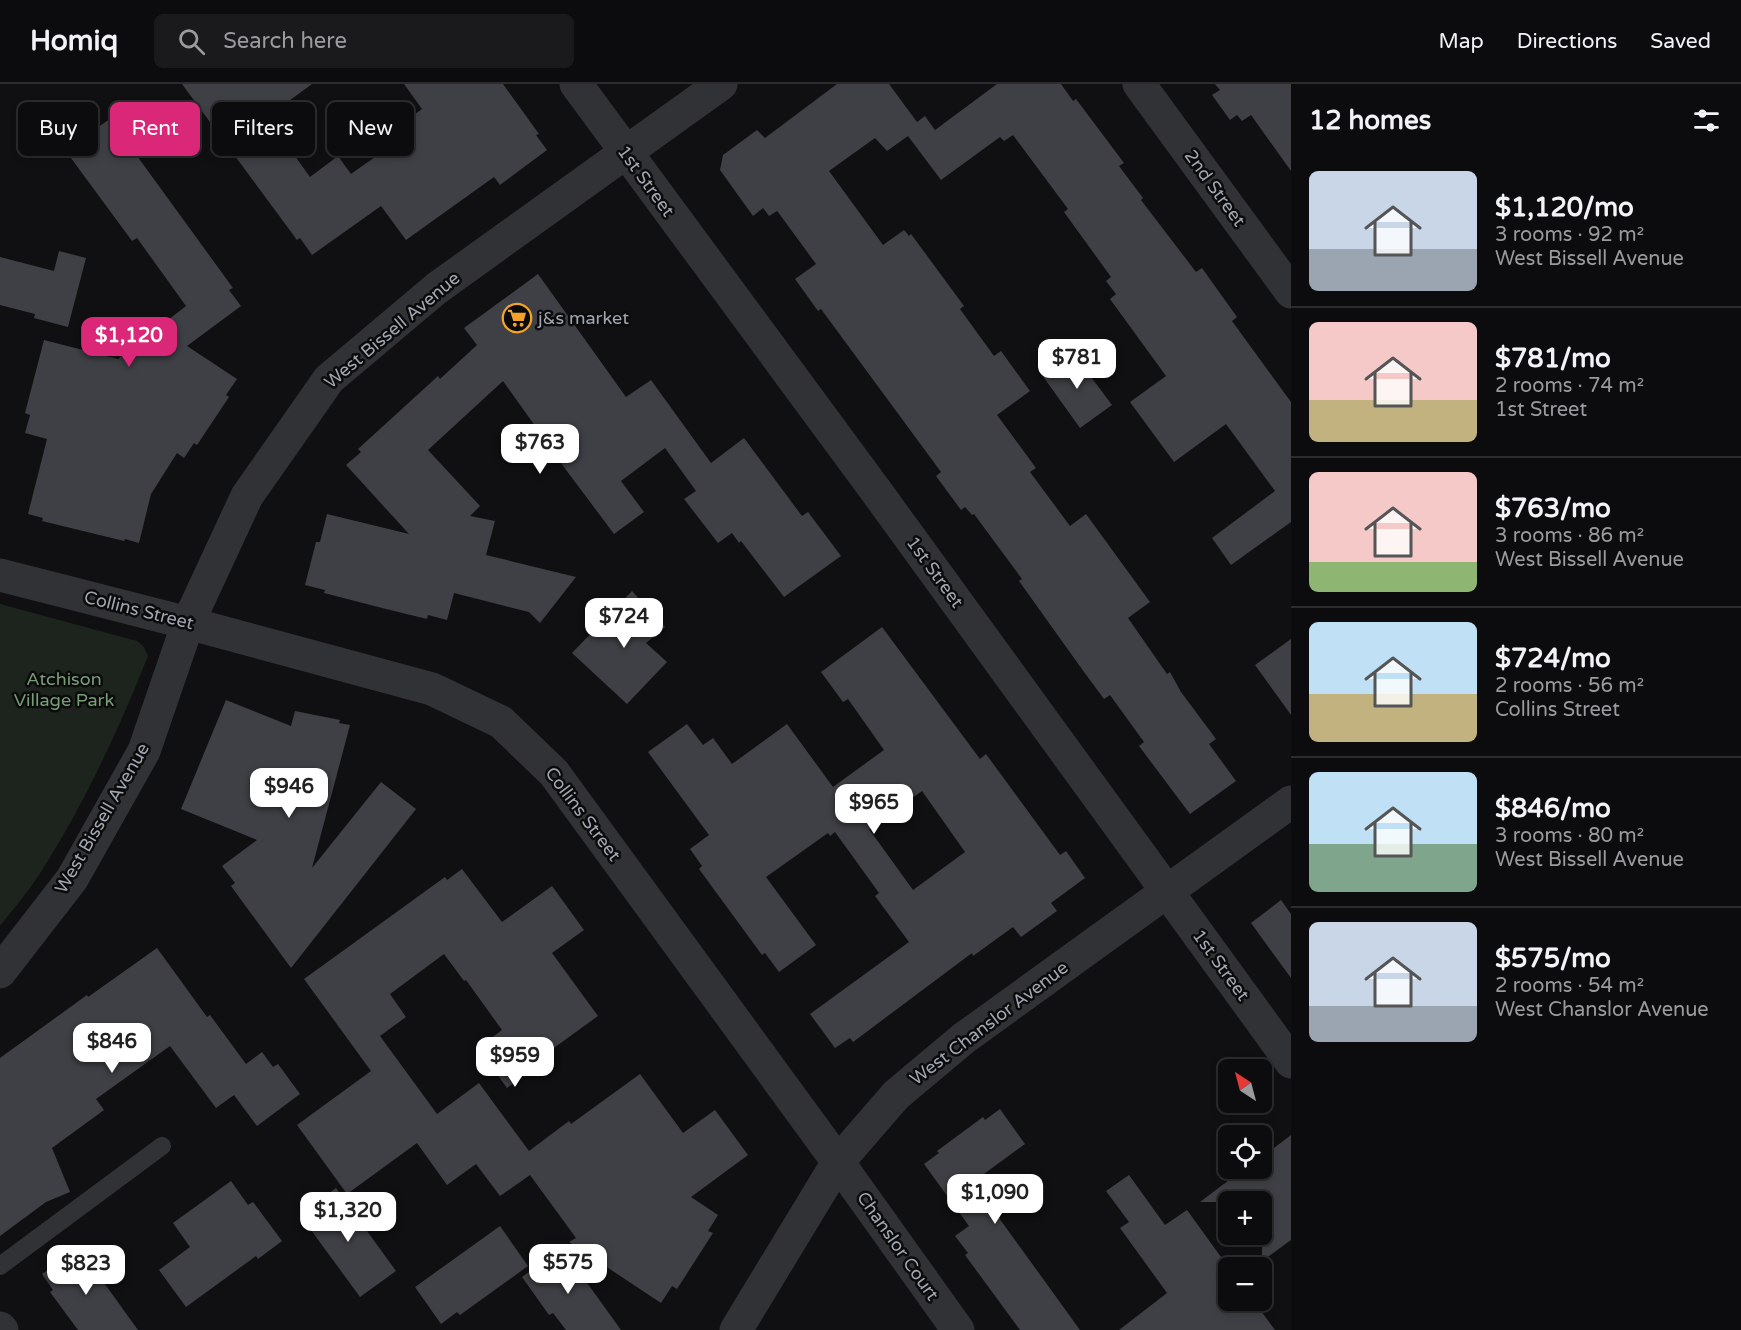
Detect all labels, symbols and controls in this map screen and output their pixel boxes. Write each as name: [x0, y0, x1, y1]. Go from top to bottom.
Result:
search box: [154, 14, 574, 68]
text: Homiq: [30, 24, 118, 58]
icon: search: [175, 25, 208, 58]
text: Search here: [223, 28, 347, 54]
text: Map: [1438, 29, 1484, 54]
text: Directions: [1517, 29, 1617, 54]
text: Saved: [1650, 29, 1711, 54]
chip: Buy: [18, 102, 98, 156]
chip: Rent: [110, 102, 200, 156]
chip: Filters: [212, 102, 315, 156]
chip: New: [327, 102, 414, 156]
icon: filters: [1690, 104, 1723, 137]
text: 12 homes: [1309, 105, 1431, 136]
street label: 1st Street: [613, 141, 679, 221]
street label: 2nd Street: [1180, 145, 1250, 231]
text: $1,120/mo: [1495, 192, 1634, 223]
icon: home: [1357, 195, 1429, 267]
text: 3 rooms · 92 m²: [1495, 223, 1644, 247]
text: West Bissell Avenue: [1495, 247, 1684, 271]
street label: West Bissell Avenue: [320, 267, 464, 393]
supermarket icon: j&s market: [501, 302, 533, 334]
place label: j&s market: [537, 307, 629, 329]
pin: $1,120: [80, 317, 178, 368]
text: $1,120: [95, 324, 163, 348]
pin: $781: [1041, 339, 1113, 390]
text: $781/mo: [1495, 343, 1611, 374]
text: $781: [1052, 346, 1102, 370]
icon: home: [1357, 346, 1429, 418]
text: 2 rooms · 74 m²: [1495, 374, 1644, 398]
text: 1st Street: [1495, 398, 1587, 422]
pin: $763: [504, 424, 576, 475]
text: $763: [515, 431, 565, 455]
text: $763/mo: [1495, 493, 1611, 524]
icon: home: [1357, 496, 1429, 568]
text: 3 rooms · 86 m²: [1495, 524, 1644, 548]
street label: 1st Street: [902, 532, 968, 612]
text: West Bissell Avenue: [1495, 548, 1684, 572]
street label: Collins Street: [82, 586, 196, 634]
pin: $724: [588, 598, 660, 649]
text: $724: [599, 605, 649, 629]
text: $724/mo: [1495, 643, 1611, 674]
icon: home: [1357, 646, 1429, 718]
park label: Atchison Village Park: [14, 668, 114, 711]
text: 2 rooms · 56 m²: [1495, 674, 1644, 698]
text: Collins Street: [1495, 698, 1620, 722]
street label: West Bissell Avenue: [50, 739, 154, 897]
street label: Collins Street: [540, 763, 626, 866]
pin: $946: [253, 768, 325, 819]
text: $946: [264, 775, 314, 799]
pin: $965: [838, 784, 910, 835]
text: $965: [849, 791, 899, 815]
text: $846/mo: [1495, 793, 1611, 824]
icon: home: [1357, 796, 1429, 868]
text: 3 rooms · 80 m²: [1495, 824, 1644, 848]
text: West Bissell Avenue: [1495, 848, 1684, 872]
street label: 1st Street: [1188, 925, 1254, 1005]
text: $575/mo: [1495, 943, 1611, 974]
icon: home: [1357, 946, 1429, 1018]
street label: West Chanslor Avenue: [906, 956, 1072, 1090]
text: 2 rooms · 54 m²: [1495, 974, 1644, 998]
text: West Chanslor Avenue: [1495, 998, 1709, 1022]
pin: $846: [76, 1023, 148, 1074]
text: $846: [87, 1030, 137, 1054]
pin: $959: [479, 1037, 551, 1088]
text: $959: [490, 1044, 540, 1068]
north arrow: [1218, 1059, 1272, 1113]
map controls: [1218, 1059, 1272, 1311]
button: locate: [1218, 1125, 1272, 1179]
pin: $1,090: [946, 1174, 1044, 1225]
text: $1,090: [961, 1181, 1029, 1205]
street label: Chanslor Court: [852, 1187, 944, 1305]
button: +: [1218, 1191, 1272, 1245]
pin: $1,320: [299, 1192, 397, 1243]
text: $1,320: [314, 1199, 382, 1223]
pin: $575: [532, 1244, 604, 1295]
pin: $823: [50, 1245, 122, 1296]
text: $575: [543, 1251, 593, 1275]
text: $823: [61, 1252, 111, 1276]
button: −: [1218, 1257, 1272, 1311]

